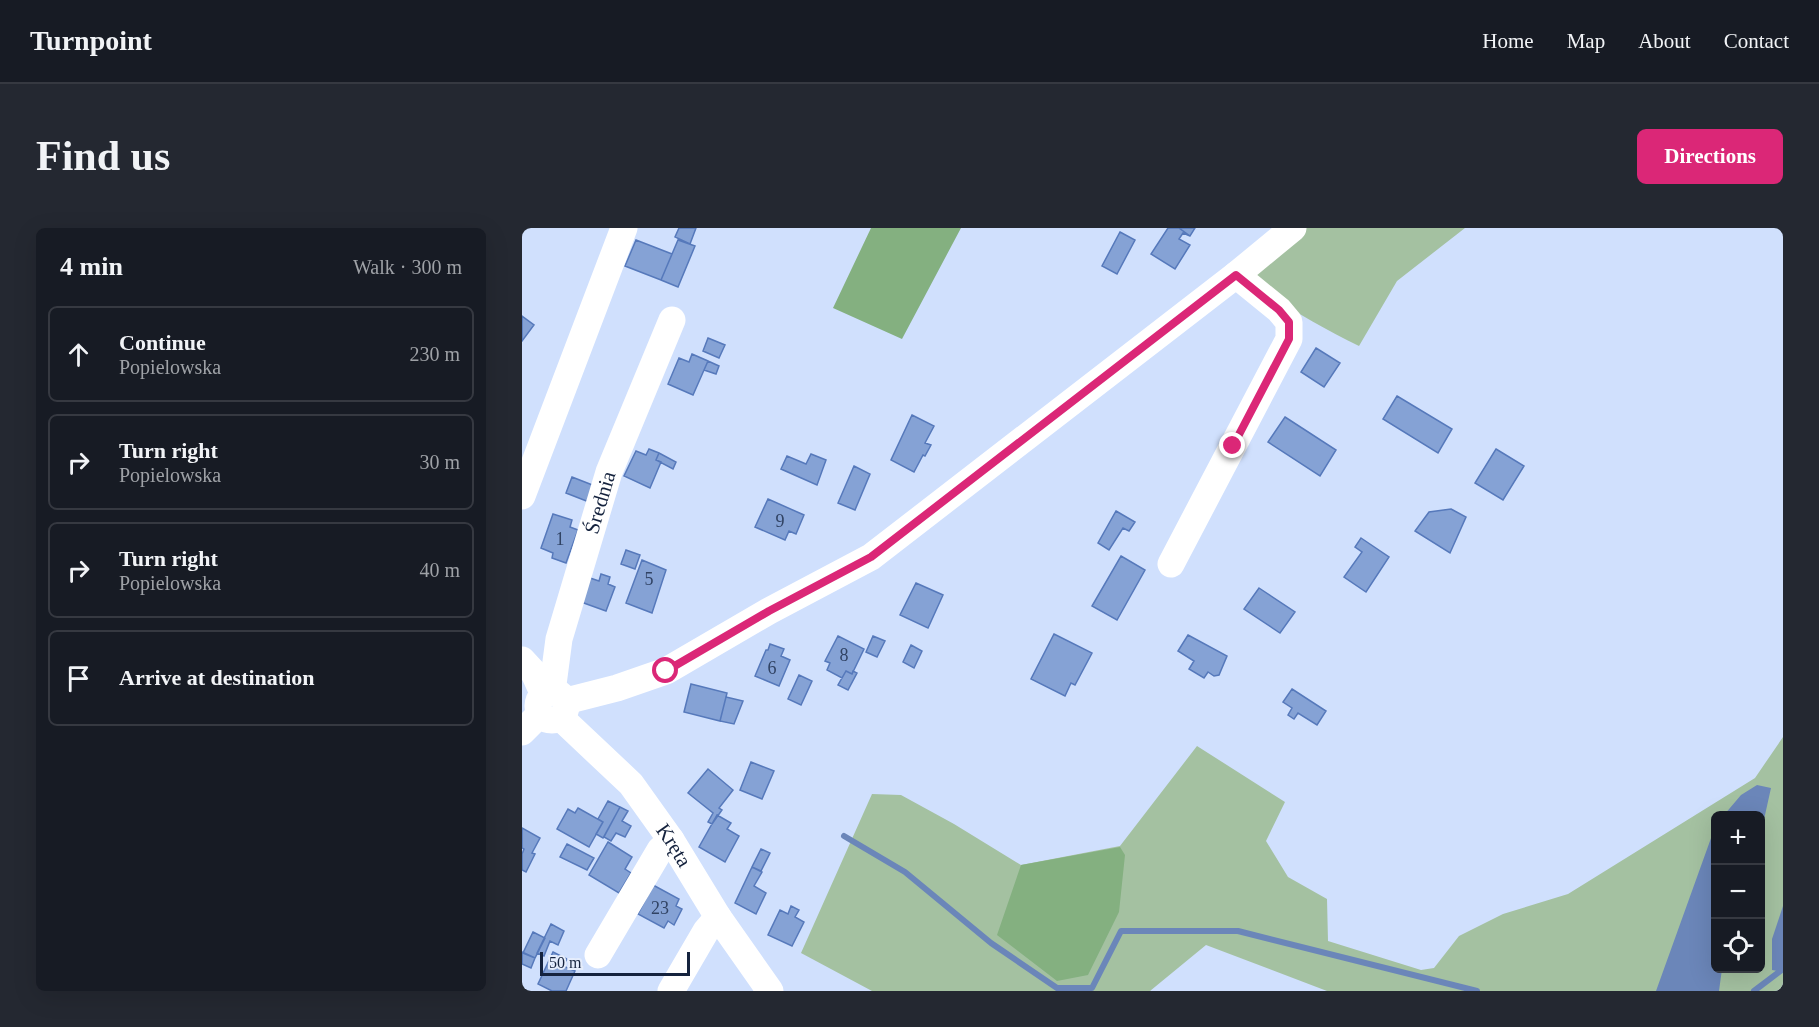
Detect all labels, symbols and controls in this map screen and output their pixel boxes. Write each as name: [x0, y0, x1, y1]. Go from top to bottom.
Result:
text: Turnpoint: [30, 25, 152, 56]
text: Home: [1482, 29, 1534, 53]
text: Map: [1567, 29, 1605, 53]
text: About: [1638, 29, 1691, 53]
text: Contact: [1724, 29, 1789, 53]
button: Directions: [1637, 129, 1783, 184]
text: Find us: [36, 133, 170, 179]
text: 4 min: [60, 252, 123, 281]
text: Walk · 300 m: [353, 256, 462, 278]
text: Continue: [119, 330, 206, 355]
icon: ahead: [62, 338, 95, 371]
text: 230 m: [409, 343, 460, 365]
text: Popielowska: [119, 356, 221, 378]
route end: [1219, 432, 1245, 458]
text: Turn right: [119, 438, 218, 463]
icon: right: [62, 446, 95, 479]
text: 30 m: [419, 451, 460, 473]
text: Popielowska: [119, 464, 221, 486]
street label: Średnia: [579, 468, 621, 537]
house number: 9: [776, 511, 785, 531]
house number: 1: [556, 529, 565, 549]
text: Turn right: [119, 546, 218, 571]
icon: right: [62, 554, 95, 587]
text: 40 m: [419, 559, 460, 581]
house number: 5: [645, 569, 654, 589]
text: Popielowska: [119, 572, 221, 594]
house number: 8: [840, 645, 849, 665]
route start: [652, 657, 678, 683]
house number: 6: [768, 658, 777, 678]
icon: arrive: [62, 662, 95, 695]
text: Arrive at destination: [119, 665, 315, 690]
map controls: [1711, 811, 1765, 973]
button: +: [1711, 811, 1765, 865]
street label: Kręta: [651, 819, 697, 872]
button: −: [1711, 865, 1765, 919]
house number: 23: [651, 898, 669, 918]
button: locate: [1711, 919, 1765, 973]
scale bar: [540, 949, 690, 976]
text: 50 m: [549, 954, 581, 971]

